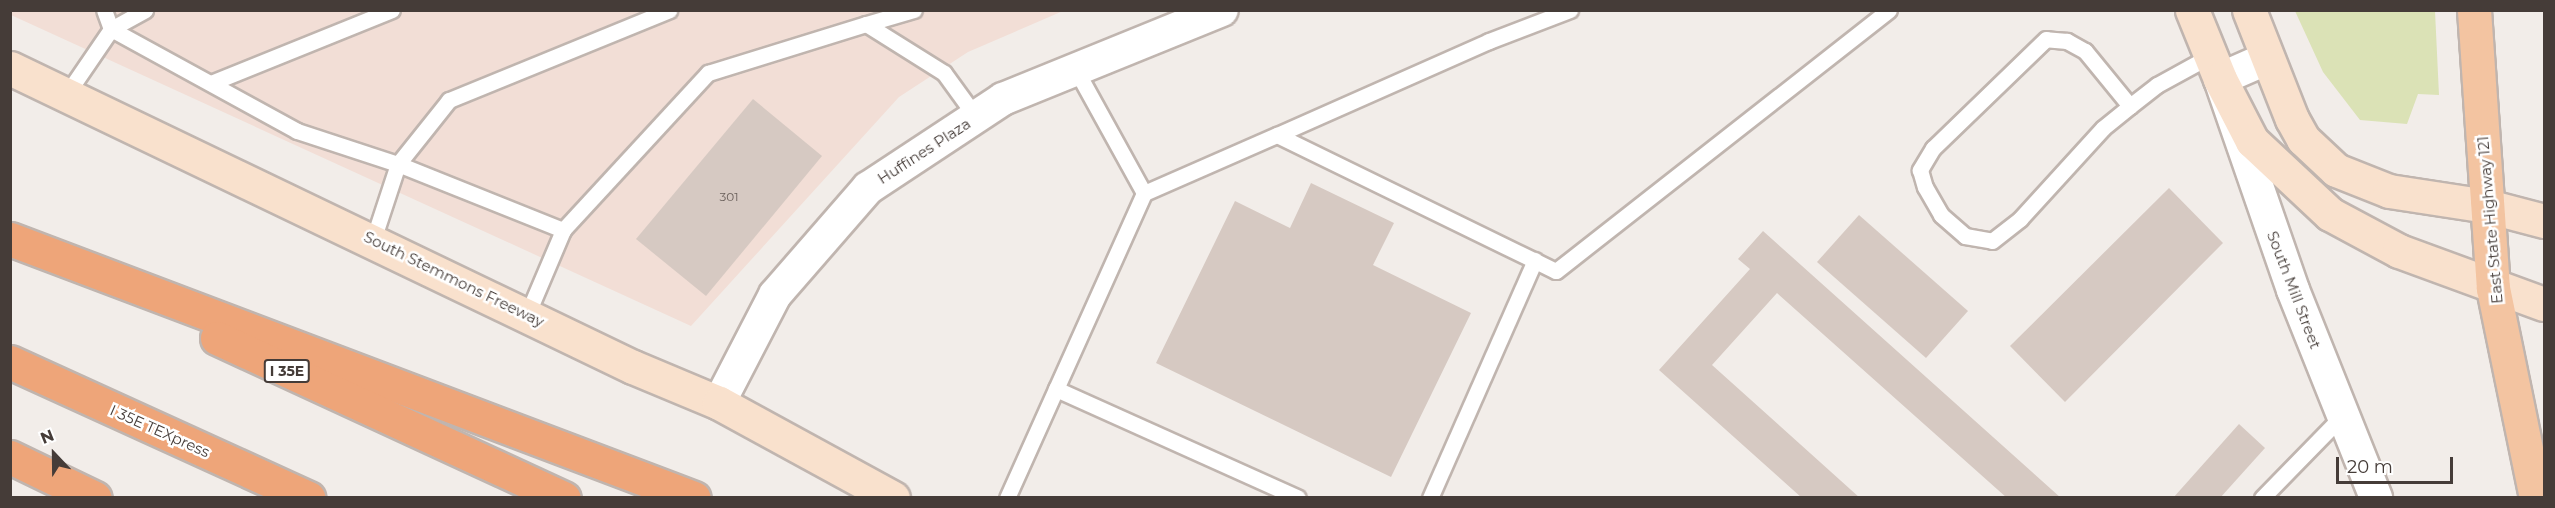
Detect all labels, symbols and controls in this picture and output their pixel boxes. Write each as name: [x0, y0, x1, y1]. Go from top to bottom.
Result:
street label: Huffines Plaza: [874, 114, 974, 188]
street label: East State Highway 121: [2474, 135, 2506, 305]
house number: 301: [719, 190, 739, 204]
street label: South Stemmons Freeway: [361, 227, 547, 331]
street label: South Mill Street: [2263, 229, 2325, 351]
road number: I 35E: [263, 360, 311, 382]
street label: I 35E TEXpress: [107, 401, 213, 461]
north arrow: [24, 424, 84, 484]
text: N: [38, 426, 57, 448]
scale bar: [2339, 445, 2456, 483]
text: 20 m: [2347, 456, 2393, 478]

